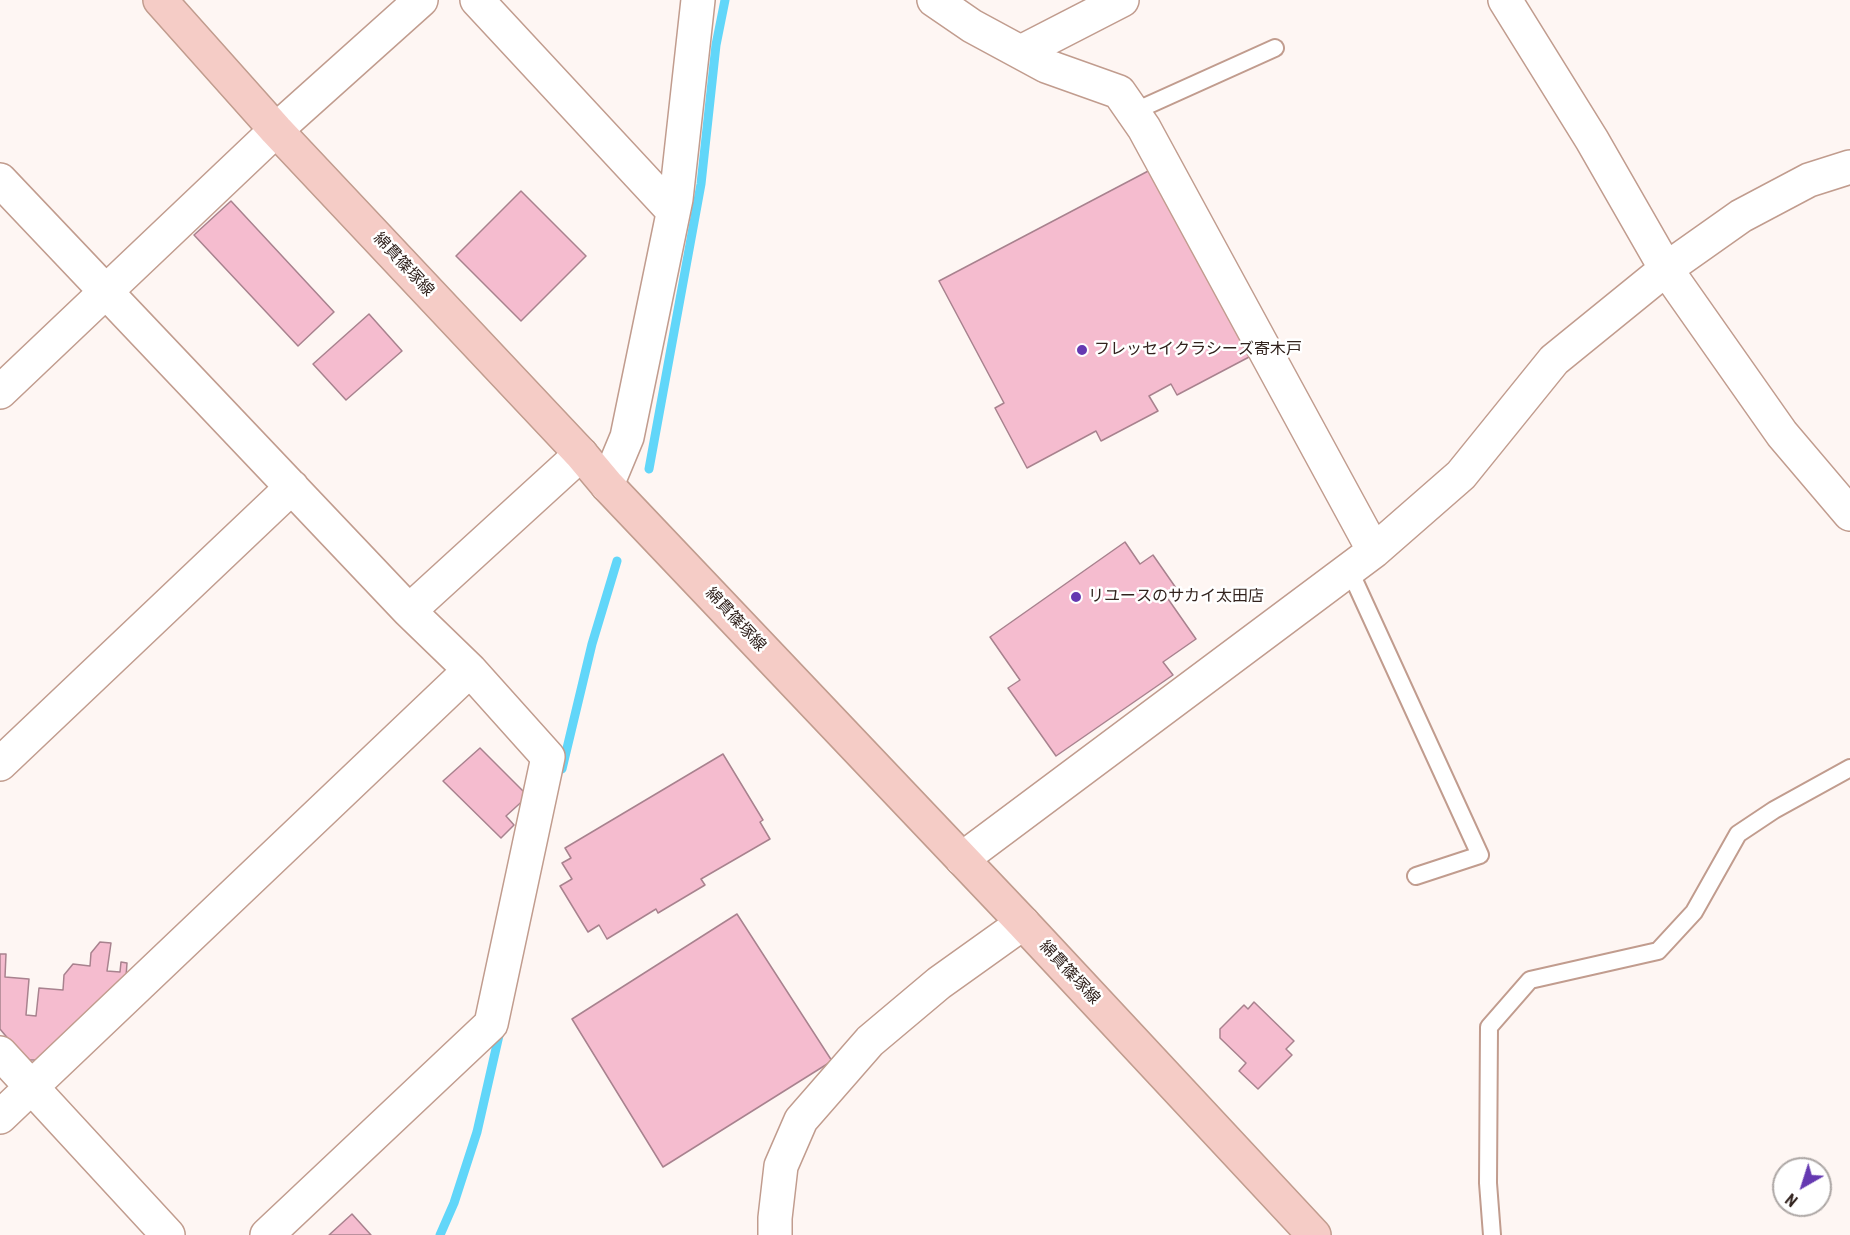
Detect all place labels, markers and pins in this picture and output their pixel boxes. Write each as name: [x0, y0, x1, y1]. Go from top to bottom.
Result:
place label: フレッセイクラシーズ寄木戸: [1094, 340, 1302, 360]
marker: フレッセイクラシーズ寄木戸: [1075, 343, 1089, 357]
place label: リユースのサカイ太田店: [1088, 587, 1264, 607]
marker: リユースのサカイ太田店: [1069, 590, 1083, 604]

